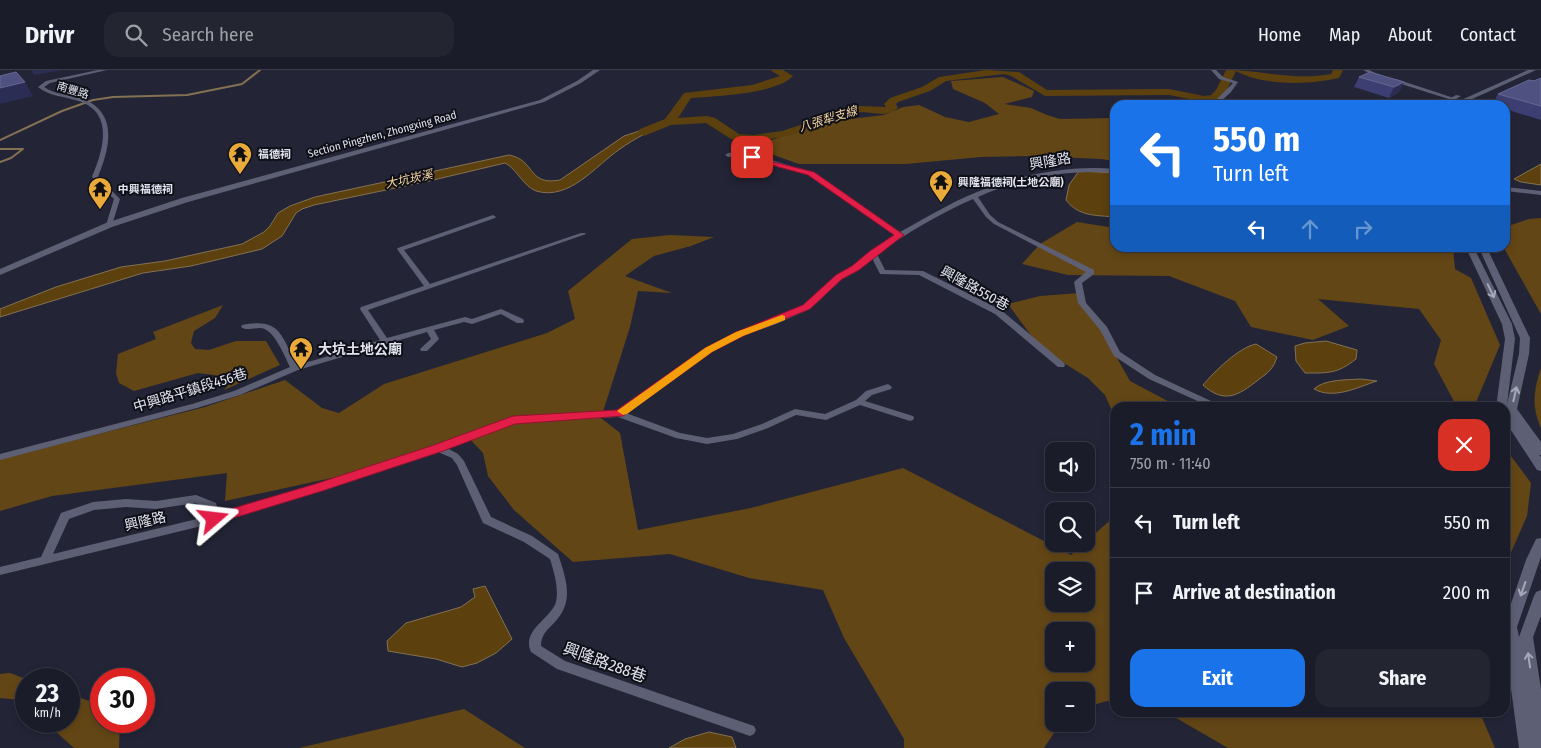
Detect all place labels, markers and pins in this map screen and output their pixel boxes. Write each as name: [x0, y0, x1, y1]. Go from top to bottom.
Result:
pin: [731, 136, 773, 178]
temple icon: 福德祠: [227, 141, 253, 175]
place label: 福德祠: [258, 148, 291, 161]
temple icon: 興隆福德祠(土地公廟): [928, 169, 954, 203]
temple icon: 中興福德祠: [87, 176, 113, 210]
place label: 興隆福德祠(土地公廟): [958, 176, 1064, 189]
place label: 中興福德祠: [118, 183, 173, 196]
temple icon: 大坑土地公廟: [288, 336, 314, 370]
place label: 大坑土地公廟: [318, 341, 402, 358]

